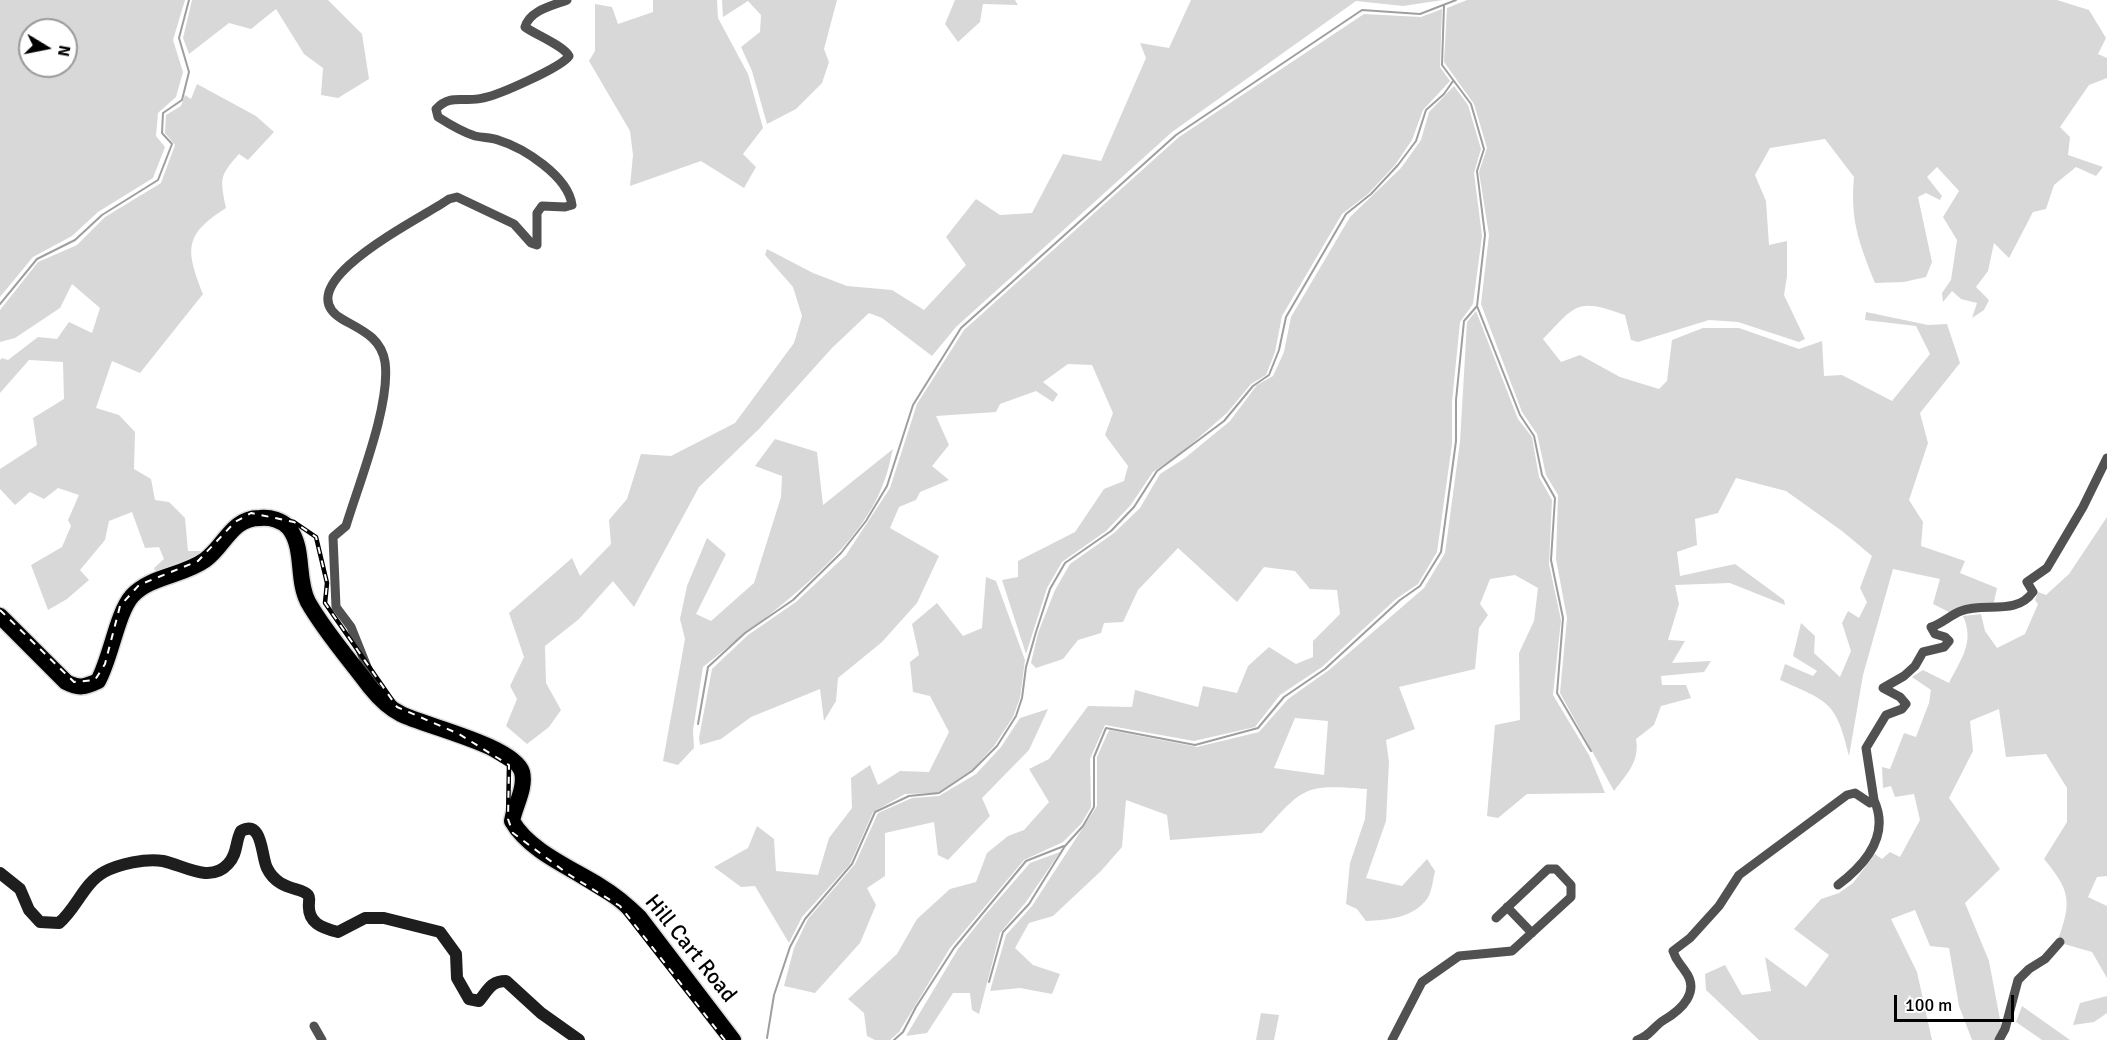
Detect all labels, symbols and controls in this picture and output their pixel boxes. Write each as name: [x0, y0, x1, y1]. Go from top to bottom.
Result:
north arrow: [18, 18, 78, 78]
text: N: [53, 44, 75, 58]
street label: Hill Cart Road: [639, 890, 741, 1008]
scale bar: [1897, 983, 2017, 1021]
text: 100 m: [1905, 994, 1952, 1016]

